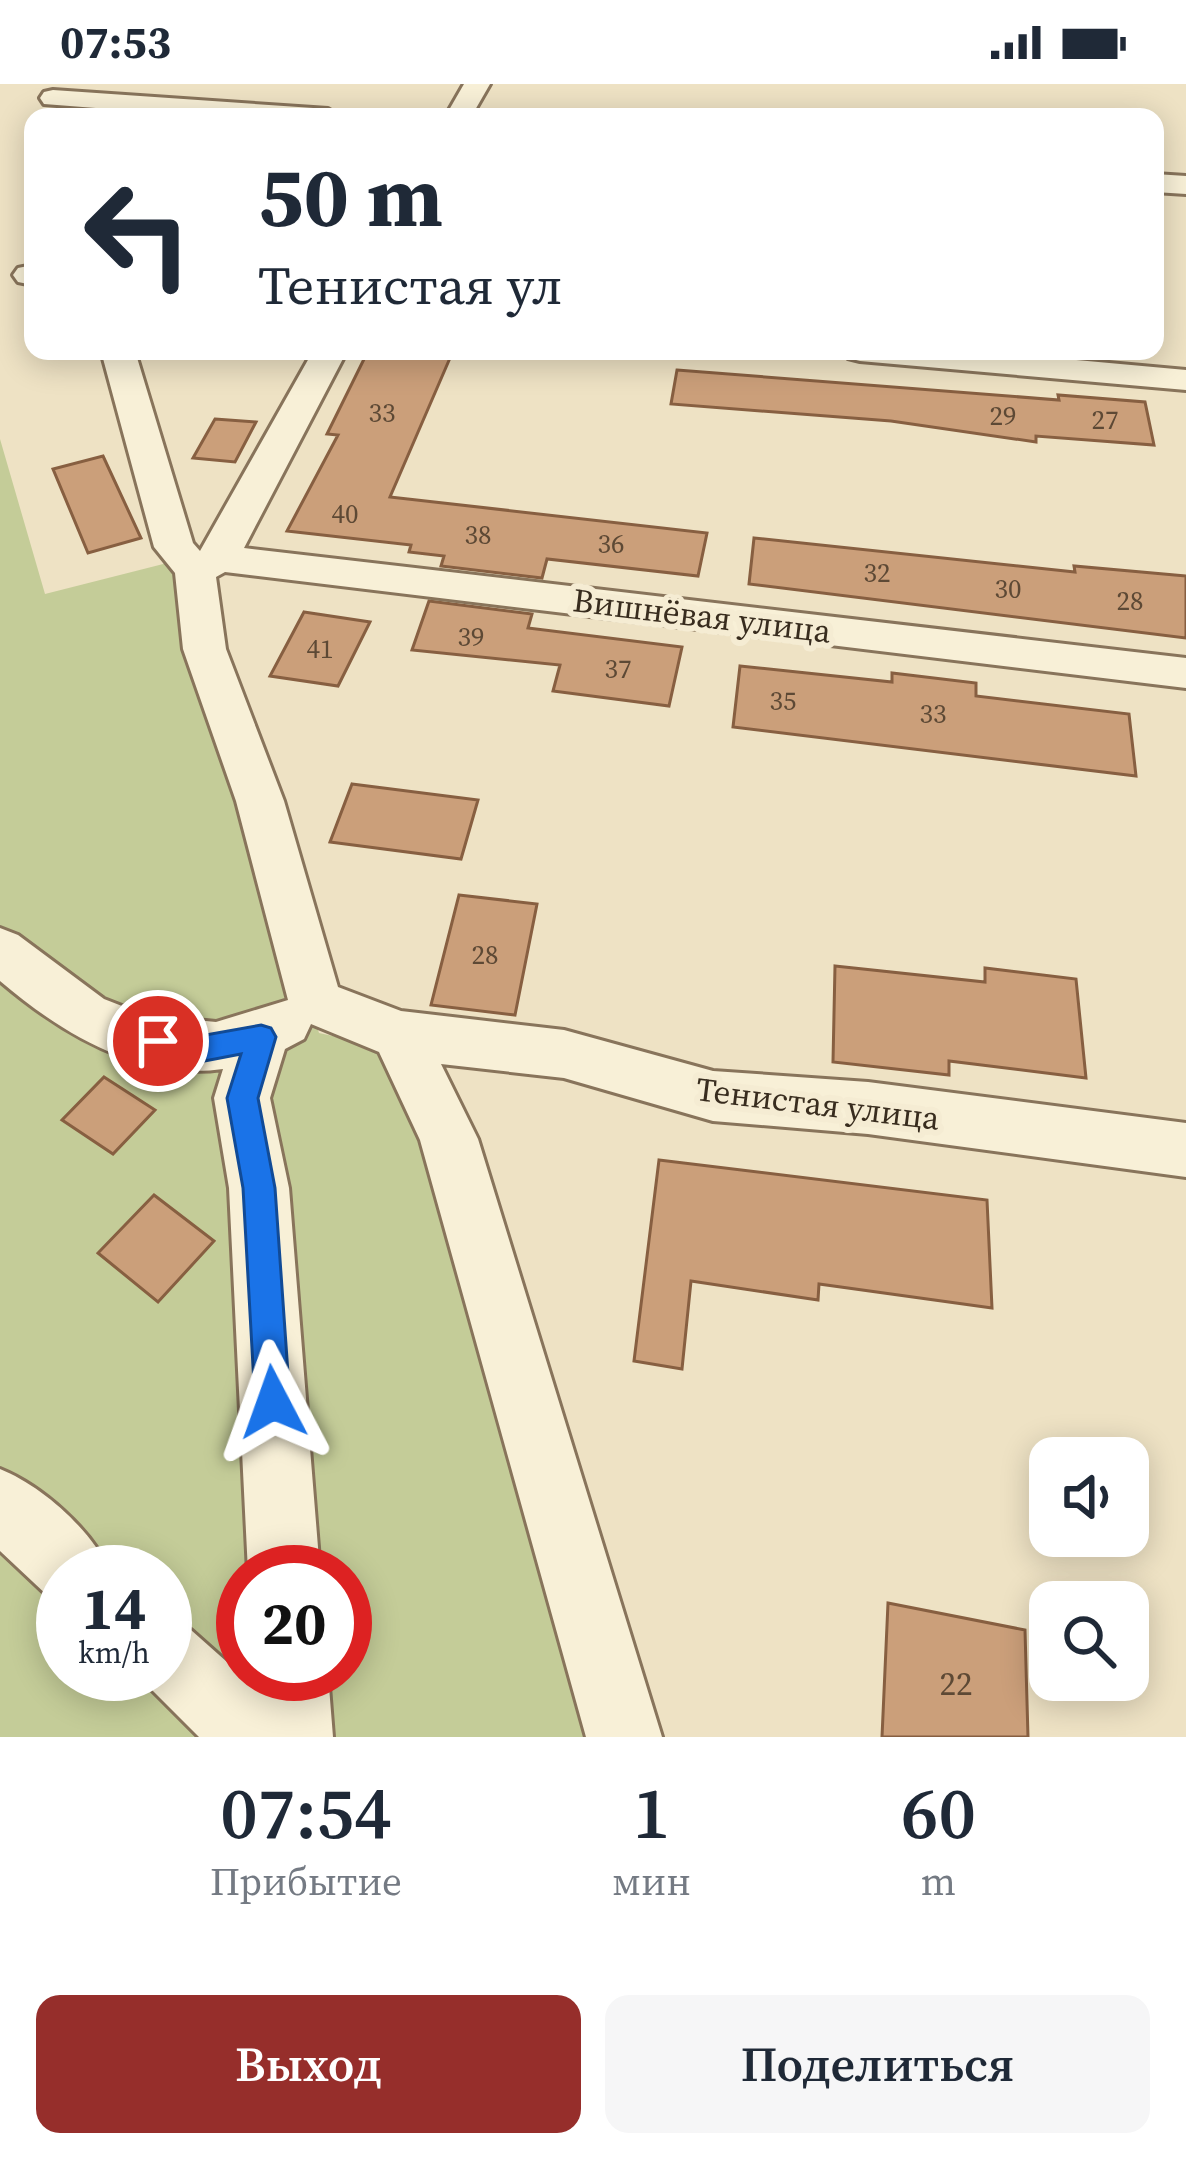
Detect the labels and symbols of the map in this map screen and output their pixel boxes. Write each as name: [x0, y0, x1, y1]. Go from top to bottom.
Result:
house number: 33: [369, 394, 396, 431]
house number: 29: [990, 397, 1017, 434]
house number: 27: [1092, 401, 1119, 438]
house number: 40: [332, 495, 359, 532]
house number: 38: [465, 516, 492, 553]
house number: 36: [598, 525, 625, 562]
house number: 32: [864, 554, 891, 591]
house number: 30: [995, 570, 1022, 607]
street label: Вишнёвая улица: [570, 577, 834, 654]
house number: 28: [1117, 582, 1144, 619]
house number: 39: [458, 618, 485, 655]
house number: 41: [307, 630, 334, 667]
house number: 37: [605, 650, 632, 687]
house number: 35: [770, 682, 797, 719]
house number: 33: [920, 695, 947, 732]
house number: 28: [472, 936, 499, 973]
pin: [107, 990, 209, 1092]
street label: Тенистая улица: [694, 1066, 942, 1141]
position arrow: [210, 1339, 336, 1465]
speed limit sign: 20: [216, 1545, 372, 1701]
house number: 22: [940, 1661, 973, 1706]

